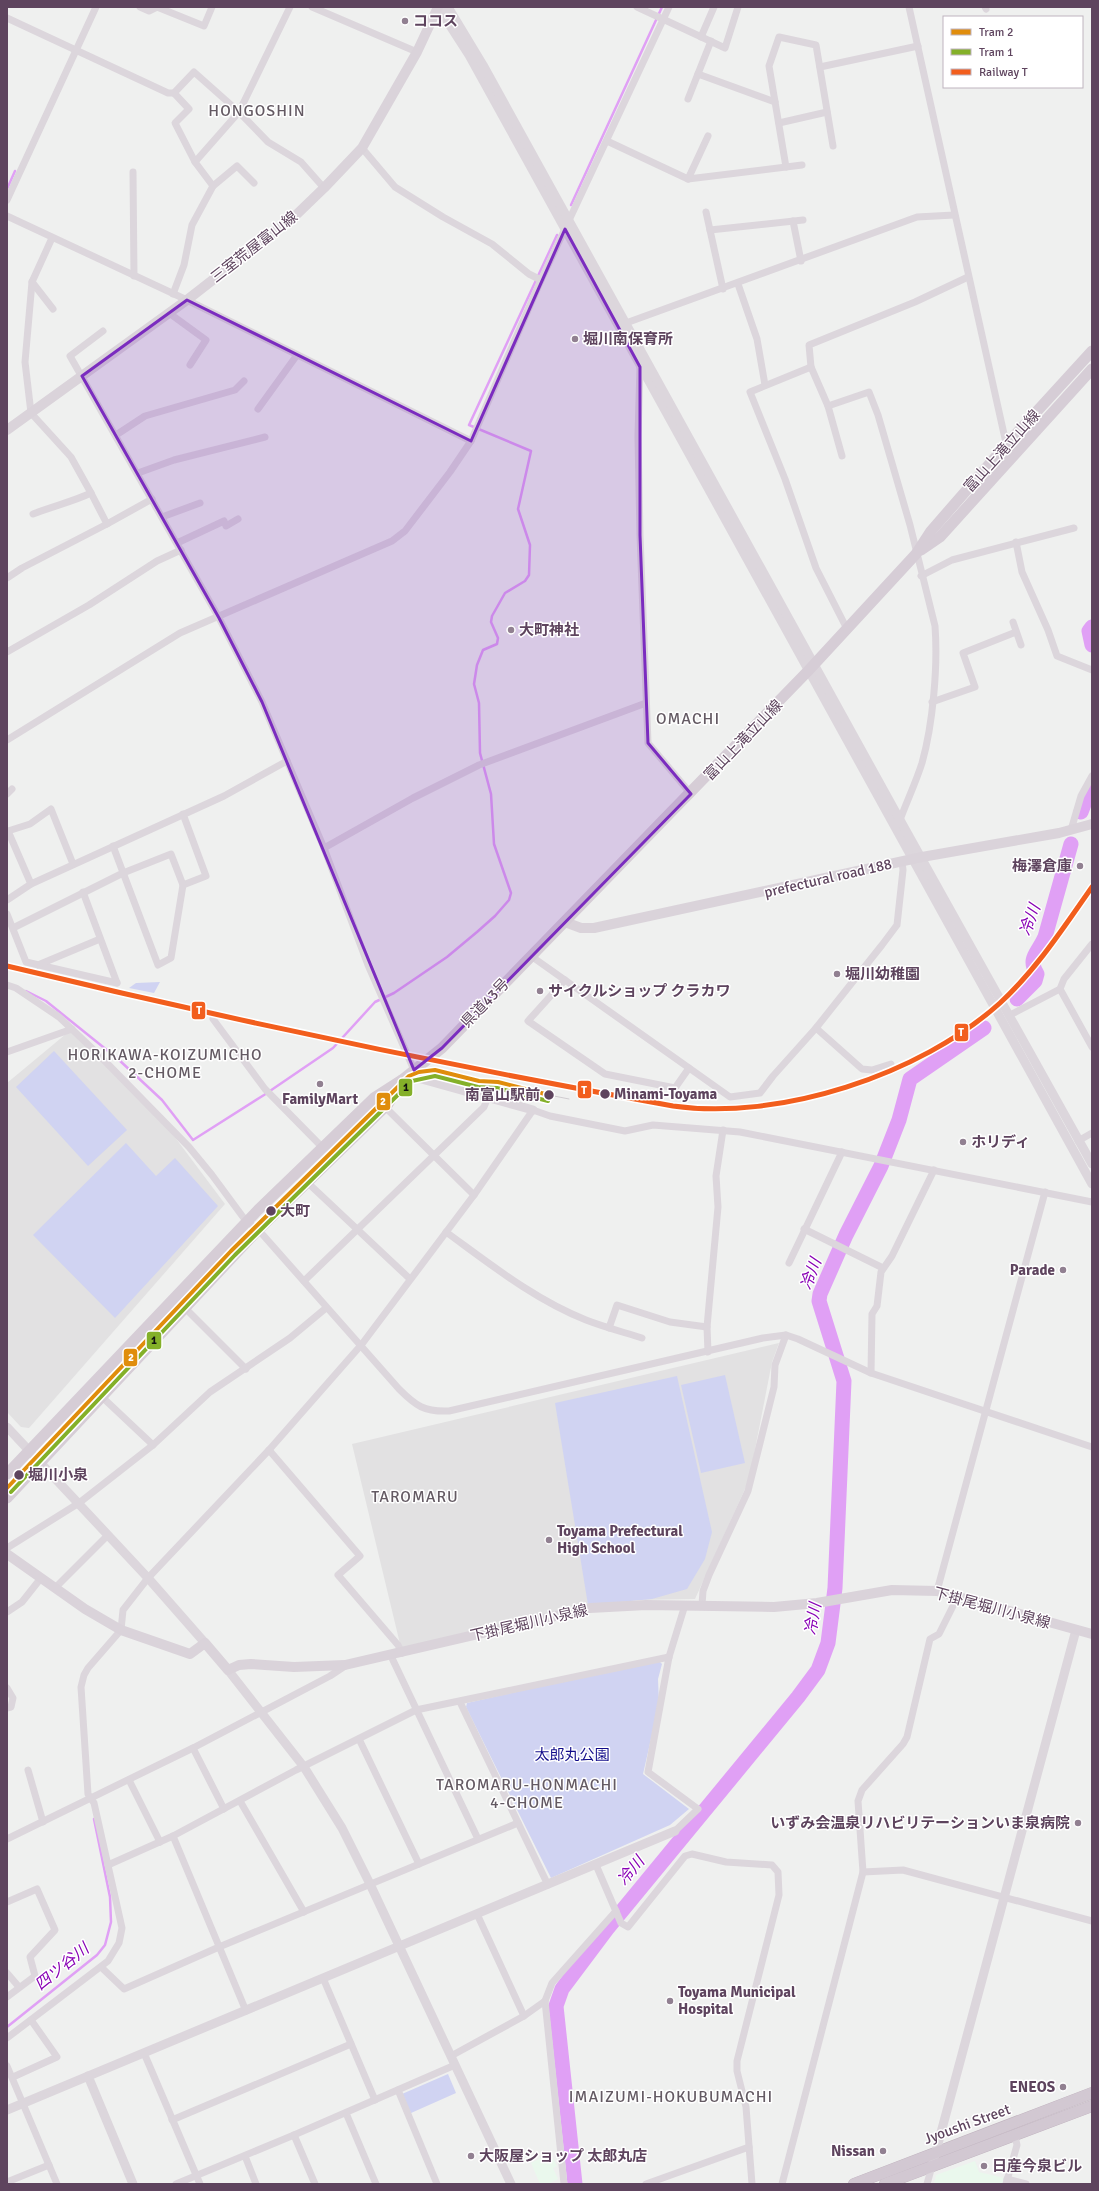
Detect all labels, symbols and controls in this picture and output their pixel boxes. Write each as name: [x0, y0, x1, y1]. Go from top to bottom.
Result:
place label: ココス: [413, 12, 458, 30]
marker: ココス: [400, 16, 410, 26]
legend: [943, 16, 1083, 88]
text: Tram 2: [979, 25, 1013, 40]
text: Tram 1: [979, 45, 1013, 60]
text: Railway T: [979, 65, 1028, 80]
district label: HONGOSHIN: [208, 101, 306, 121]
street label: 三室荒屋富山線: [207, 208, 301, 286]
place label: 堀川南保育所: [583, 330, 673, 348]
marker: 堀川南保育所: [570, 334, 580, 344]
street label: 富山上滝立山線: [960, 406, 1044, 496]
place label: 大町神社: [519, 621, 579, 639]
marker: 大町神社: [506, 625, 516, 635]
street label: 富山上滝立山線: [700, 696, 786, 784]
district label: OMACHI: [656, 709, 720, 729]
street label: prefectural road 188: [762, 855, 894, 901]
place label: 梅澤倉庫: [1012, 857, 1072, 875]
marker: 梅澤倉庫: [1075, 861, 1085, 871]
water label: 冷川: [1015, 900, 1046, 938]
place label: 堀川幼稚園: [845, 965, 920, 983]
marker: 堀川幼稚園: [832, 969, 842, 979]
street label: 県道43号: [457, 975, 513, 1031]
place label: サイクルショップ クラカワ: [548, 982, 731, 1000]
marker: サイクルショップ クラカワ: [535, 986, 545, 996]
line badge: T: [191, 1001, 206, 1020]
text: T: [196, 1004, 202, 1017]
line badge: T: [954, 1023, 969, 1042]
text: T: [958, 1026, 964, 1039]
district label: HORIKAWA-KOIZUMICHO 2-CHOME: [68, 1045, 262, 1083]
line badge: 1: [398, 1078, 413, 1097]
marker: FamilyMart: [315, 1079, 325, 1089]
line badge: T: [577, 1080, 592, 1099]
text: 1: [403, 1081, 409, 1094]
text: T: [581, 1084, 587, 1097]
place label: Minami-Toyama: [614, 1085, 718, 1103]
place label: 南富山駅前: [465, 1086, 540, 1104]
marker: Minami-Toyama: [598, 1087, 612, 1101]
marker: 南富山駅前: [542, 1088, 556, 1102]
place label: FamilyMart: [282, 1090, 358, 1108]
line badge: 2: [376, 1092, 391, 1111]
text: 2: [380, 1095, 386, 1108]
place label: ホリディ: [971, 1133, 1030, 1151]
marker: ホリディ: [958, 1137, 968, 1147]
place label: 大町: [280, 1202, 310, 1220]
marker: 大町: [264, 1204, 278, 1218]
water label: 冷川: [796, 1254, 827, 1292]
place label: Parade: [1010, 1261, 1055, 1279]
marker: Parade: [1058, 1265, 1068, 1275]
line badge: 1: [146, 1331, 162, 1350]
text: 1: [151, 1334, 157, 1347]
line badge: 2: [123, 1348, 138, 1367]
text: 2: [128, 1351, 134, 1364]
place label: 堀川小泉: [28, 1466, 88, 1484]
marker: 堀川小泉: [12, 1468, 26, 1482]
district label: TAROMARU: [371, 1487, 459, 1507]
place label: Toyama Prefectural High School: [557, 1522, 683, 1557]
marker: Toyama Prefectural High School: [544, 1535, 554, 1545]
street label: 下掛尾堀川小泉線: [932, 1584, 1052, 1632]
water label: 冷川: [800, 1600, 826, 1637]
street label: 下掛尾堀川小泉線: [469, 1601, 589, 1645]
park label: 太郎丸公園: [534, 1746, 610, 1764]
district label: TAROMARU-HONMACHI 4-CHOME: [436, 1775, 618, 1813]
place label: いずみ会温泉リハビリテーションいま泉病院: [770, 1814, 1070, 1832]
marker: いずみ会温泉リハビリテーションいま泉病院: [1073, 1818, 1083, 1828]
water label: 冷川: [613, 1851, 650, 1890]
water label: 四ツ谷川: [31, 1938, 95, 1995]
place label: Toyama Municipal Hospital: [678, 1983, 796, 2018]
marker: Toyama Municipal Hospital: [665, 1996, 675, 2006]
place label: ENEOS: [1009, 2078, 1055, 2096]
marker: ENEOS: [1058, 2082, 1068, 2092]
district label: IMAIZUMI-HOKUBUMACHI: [569, 2087, 773, 2107]
street label: Jyoushi Street: [921, 2100, 1013, 2148]
place label: Nissan: [831, 2142, 875, 2160]
marker: Nissan: [878, 2146, 888, 2156]
place label: 大阪屋ショップ 太郎丸店: [479, 2147, 647, 2165]
marker: 大阪屋ショップ 太郎丸店: [466, 2151, 476, 2161]
place label: 日産今泉ビル: [992, 2157, 1082, 2175]
marker: 日産今泉ビル: [979, 2161, 989, 2171]

